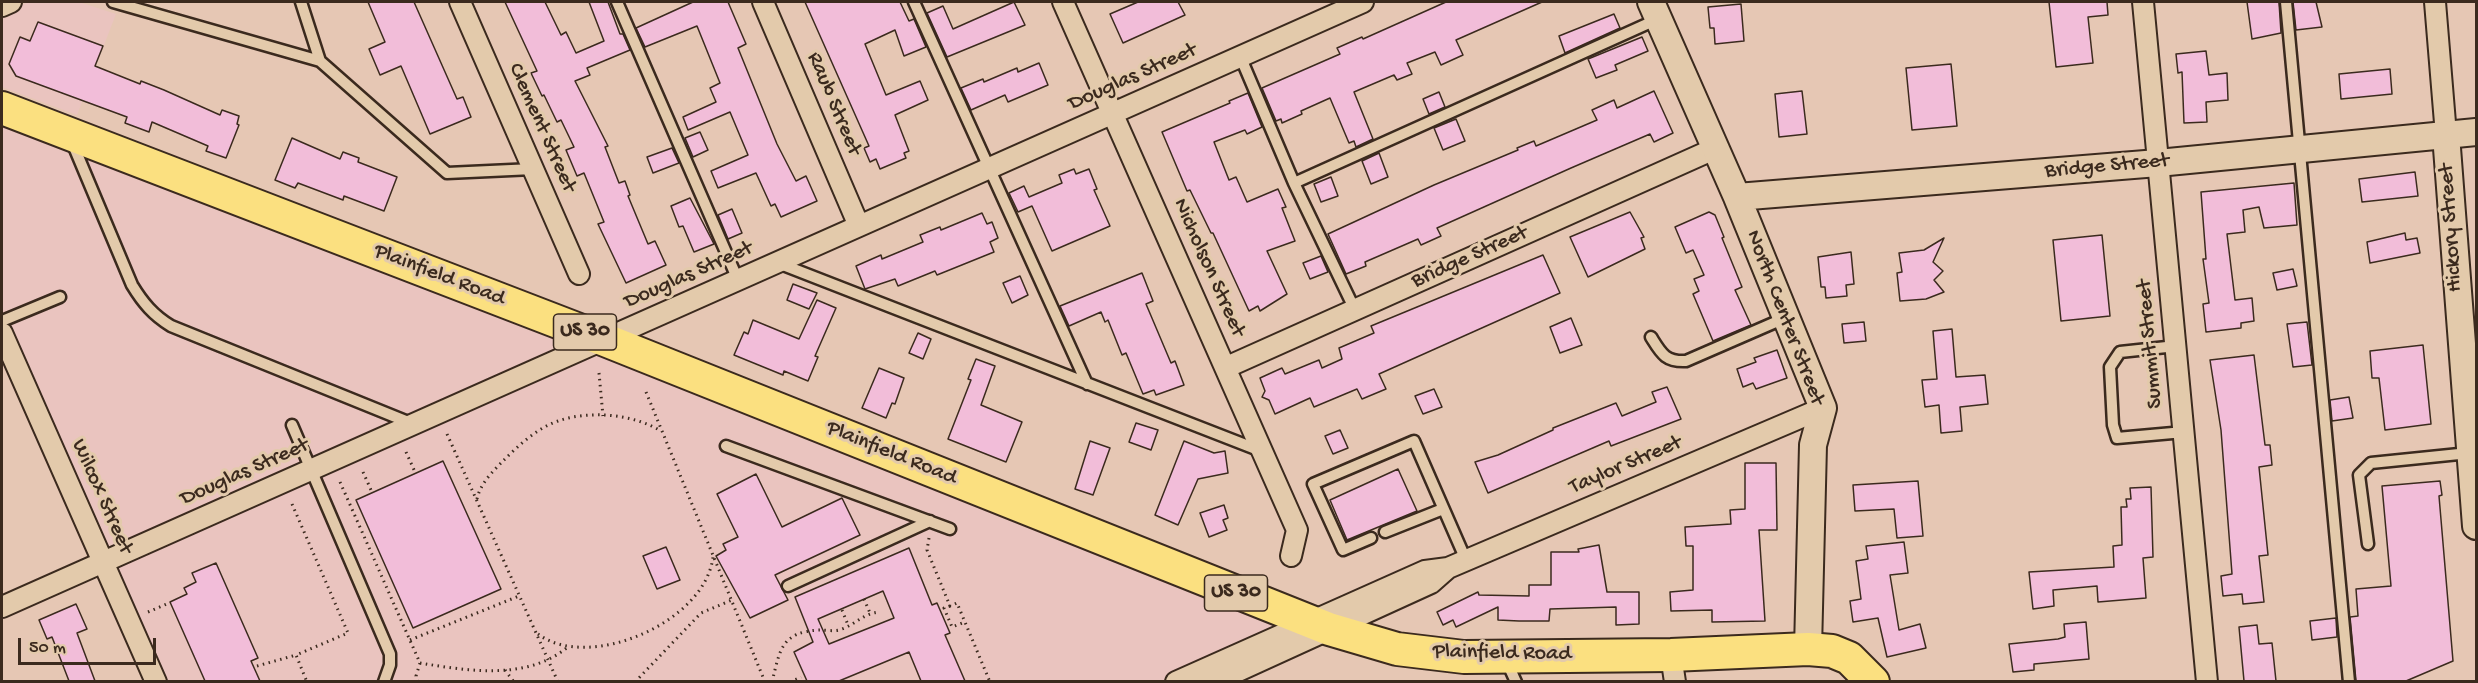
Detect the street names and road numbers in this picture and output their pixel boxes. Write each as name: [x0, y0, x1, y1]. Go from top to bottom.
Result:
street label: Douglas Street: [1065, 38, 1201, 118]
street label: Raub Street: [799, 48, 867, 160]
street label: Clement Street: [501, 59, 581, 197]
street label: Bridge Street: [2044, 148, 2170, 186]
street label: Hickory Street: [2434, 163, 2470, 293]
street label: Nicholson Street: [1166, 195, 1250, 341]
street label: Bridge Street: [1408, 221, 1532, 295]
street label: North Center Street: [1738, 227, 1830, 409]
street label: Douglas Street: [621, 236, 757, 316]
street label: Plainfield Road: [370, 239, 508, 313]
street label: Summit Street: [2132, 278, 2170, 410]
road number: US 30: [554, 314, 616, 350]
street label: Plainfield Road: [822, 416, 960, 492]
street label: Taylor Street: [1566, 431, 1686, 501]
street label: Douglas Street: [177, 433, 313, 513]
street label: Wilcox Street: [64, 436, 138, 558]
road number: US 30: [1204, 575, 1268, 611]
street label: Plainfield Road: [1433, 640, 1571, 668]

